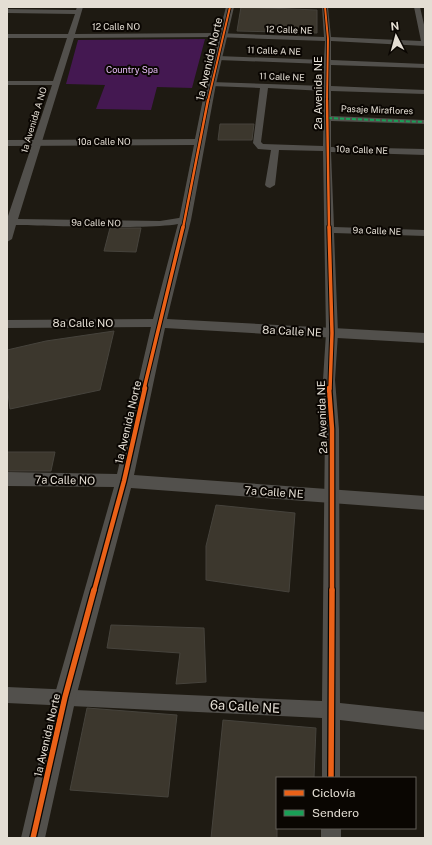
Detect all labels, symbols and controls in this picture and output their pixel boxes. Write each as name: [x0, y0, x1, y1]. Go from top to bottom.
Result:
street label: 1a Avenida Norte: [194, 16, 224, 102]
north arrow: [376, 16, 416, 56]
text: N: [390, 20, 400, 32]
street label: 12 Calle NO: [92, 21, 140, 32]
street label: 12 Calle NE: [265, 23, 313, 36]
street label: 11 Calle A NE: [247, 44, 302, 57]
street label: 2a Avenida NE: [312, 56, 324, 130]
park label: Country Spa: [106, 64, 158, 75]
street label: 11 Calle NE: [259, 70, 305, 83]
street label: 1a Avenida A NO: [18, 85, 49, 154]
street label: Pasaje Miraflores: [341, 103, 414, 116]
street label: 10a Calle NO: [77, 136, 131, 147]
street label: 10a Calle NE: [336, 143, 389, 156]
street label: 9a Calle NO: [71, 217, 121, 228]
street label: 9a Calle NE: [353, 224, 402, 237]
street label: 8a Calle NO: [53, 317, 113, 329]
street label: 8a Calle NE: [262, 323, 322, 339]
street label: 1a Avenida Norte: [113, 379, 143, 465]
street label: 2a Avenida NE: [315, 380, 329, 454]
street label: 7a Calle NO: [35, 473, 95, 487]
street label: 7a Calle NE: [244, 484, 304, 500]
street label: 1a Avenida Norte: [32, 692, 62, 778]
street label: 6a Calle NE: [210, 697, 280, 716]
legend: [276, 777, 416, 829]
text: Ciclovía: [312, 786, 355, 800]
text: Sendero: [312, 806, 359, 820]

